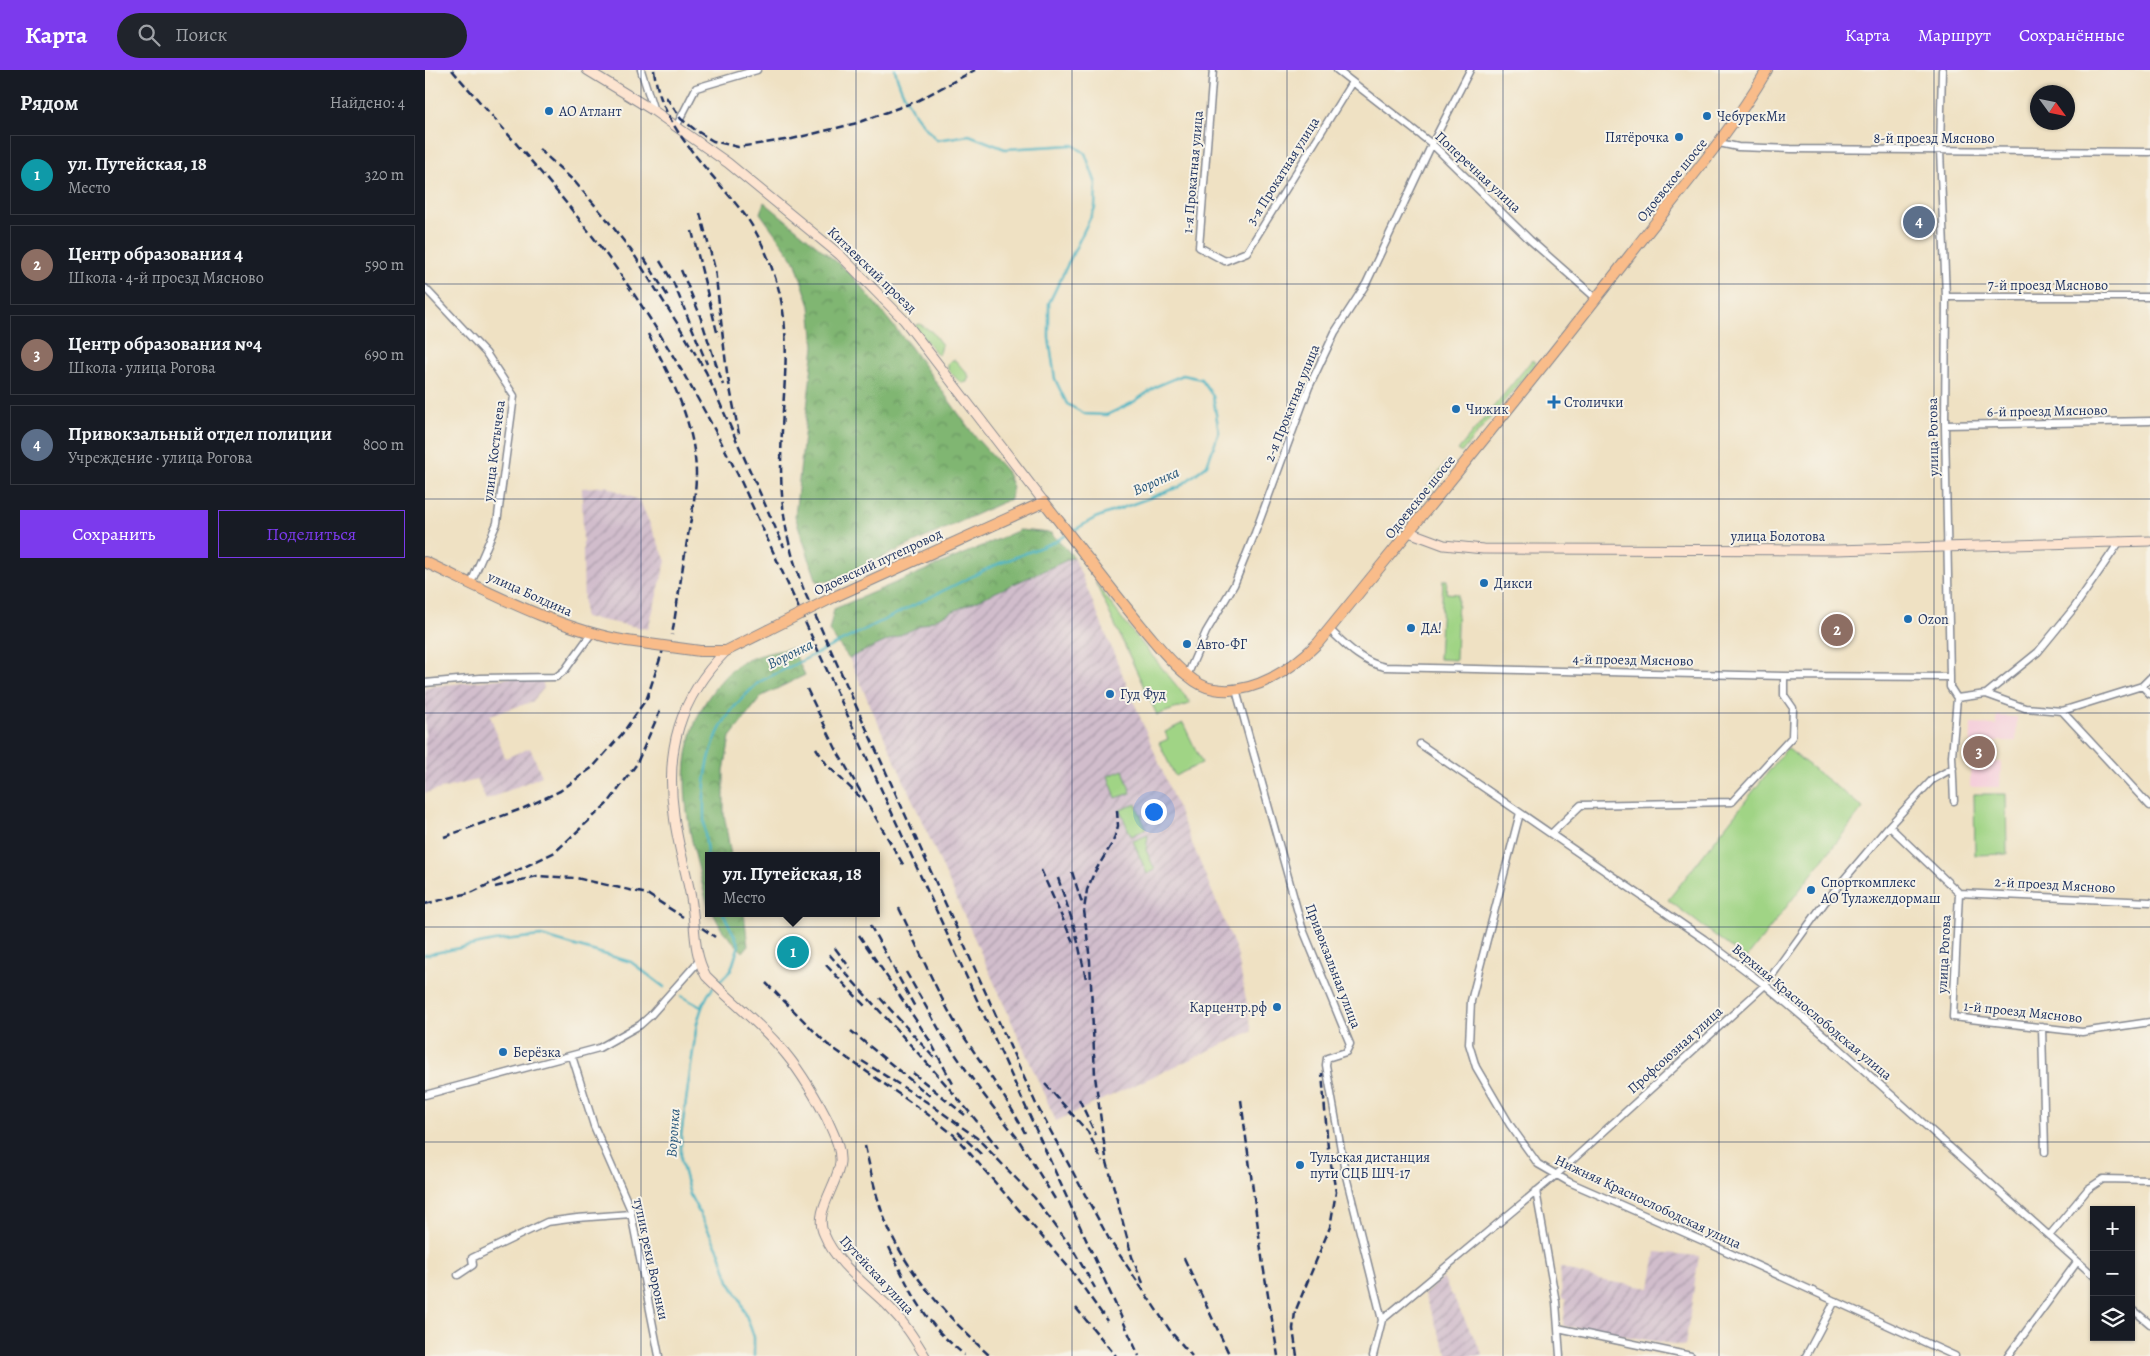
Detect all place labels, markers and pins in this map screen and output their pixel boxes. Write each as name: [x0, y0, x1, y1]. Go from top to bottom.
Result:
place label: АО Атлант: [558, 102, 622, 121]
marker: АО Атлант: [543, 105, 555, 117]
place label: ЧебурекМи: [1717, 107, 1786, 126]
marker: ЧебурекМи: [1701, 110, 1713, 122]
place label: Пятёрочка: [1605, 128, 1670, 147]
marker: Пятёрочка: [1673, 131, 1685, 143]
pin: 4: [1903, 203, 1935, 241]
place label: Столички: [1564, 393, 1623, 412]
marker: Столички: [1548, 396, 1560, 408]
place label: Чижик: [1466, 400, 1508, 419]
marker: Чижик: [1450, 403, 1462, 415]
place label: Дикси: [1494, 574, 1532, 593]
marker: Дикси: [1478, 577, 1490, 589]
place label: Ozon: [1918, 610, 1949, 629]
pin: 2: [1821, 611, 1853, 649]
marker: Ozon: [1902, 613, 1914, 625]
place label: ДА!: [1421, 619, 1442, 638]
marker: ДА!: [1405, 622, 1417, 634]
place label: Авто-ФГ: [1196, 635, 1247, 654]
marker: Авто-ФГ: [1181, 638, 1193, 650]
place label: Гуд Фуд: [1120, 685, 1166, 704]
marker: Гуд Фуд: [1104, 688, 1116, 700]
pin: 3: [1963, 733, 1995, 771]
place label: Спорткомплекс АО Тулажелдормаш: [1820, 873, 1940, 908]
marker: Спорткомплекс АО Тулажелдормаш: [1805, 884, 1817, 896]
pin: 1: [777, 933, 809, 971]
place label: Карцентр.рф: [1189, 998, 1267, 1017]
marker: Карцентр.рф: [1271, 1001, 1283, 1013]
place label: Берёзка: [513, 1043, 561, 1062]
marker: Берёзка: [497, 1046, 509, 1058]
place label: Тульская дистанция пути СЦБ ШЧ-17: [1310, 1148, 1430, 1183]
marker: Тульская дистанция пути СЦБ ШЧ-17: [1294, 1159, 1306, 1171]

